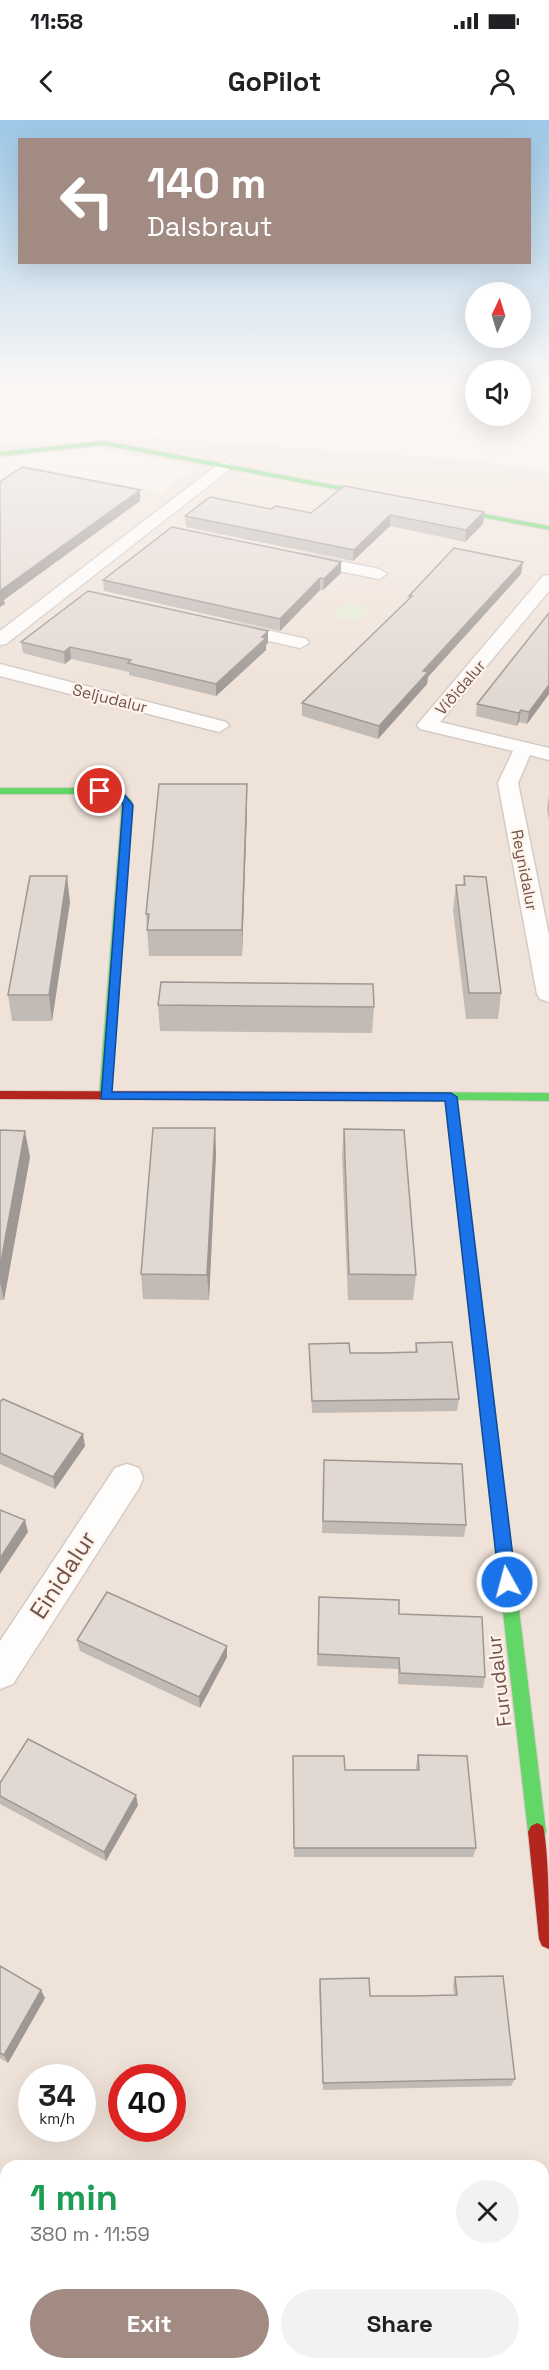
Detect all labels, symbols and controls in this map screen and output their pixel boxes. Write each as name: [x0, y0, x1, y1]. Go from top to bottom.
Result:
text: 11:58: [30, 7, 83, 35]
text: GoPilot: [228, 64, 321, 99]
icon: back: [30, 65, 63, 98]
icon: person: [486, 65, 519, 98]
text: 140 m: [147, 157, 266, 210]
icon: left: [48, 162, 126, 240]
text: Dalsbraut: [147, 209, 273, 244]
north arrow: [465, 282, 531, 348]
map controls: [465, 282, 531, 426]
button: sound: [465, 360, 531, 426]
street label: Víðidalur: [431, 655, 490, 719]
street label: Seljudalur: [70, 679, 149, 718]
pin: [74, 765, 125, 816]
icon: arrive: [83, 774, 116, 807]
street label: Reynidalur: [506, 828, 543, 913]
street label: Einidalur: [23, 1525, 103, 1625]
position arrow: [475, 1550, 539, 1614]
street label: Furudalur: [480, 1634, 518, 1728]
speed limit sign: 40: [108, 2064, 186, 2142]
text: 34: [38, 2076, 76, 2115]
text: km/h: [39, 2109, 75, 2128]
text: 1 min: [30, 2175, 118, 2221]
button: close: [456, 2180, 519, 2243]
text: 380 m · 11:59: [30, 2221, 150, 2247]
button: Exit: [30, 2289, 269, 2358]
button: Share: [281, 2289, 519, 2358]

